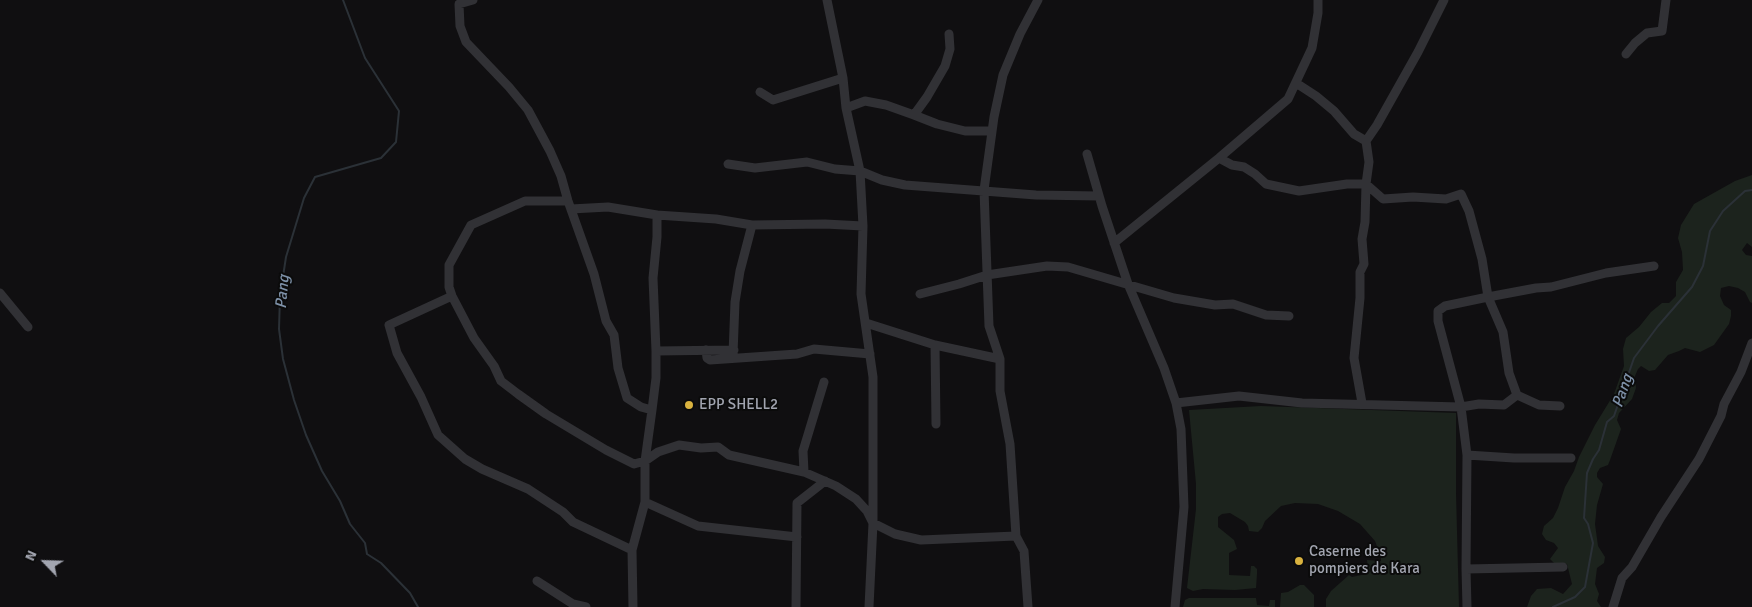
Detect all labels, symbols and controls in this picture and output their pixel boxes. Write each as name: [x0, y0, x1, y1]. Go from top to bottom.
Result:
water label: Pang: [272, 274, 294, 310]
water label: Pang: [1608, 372, 1638, 410]
place label: EPP SHELL2: [699, 396, 778, 414]
marker: EPP SHELL2: [683, 399, 695, 411]
north arrow: [20, 537, 70, 587]
place label: Caserne des pompiers de Kara: [1309, 543, 1420, 578]
text: N: [21, 548, 41, 564]
marker: Caserne des pompiers de Kara: [1293, 555, 1305, 567]

